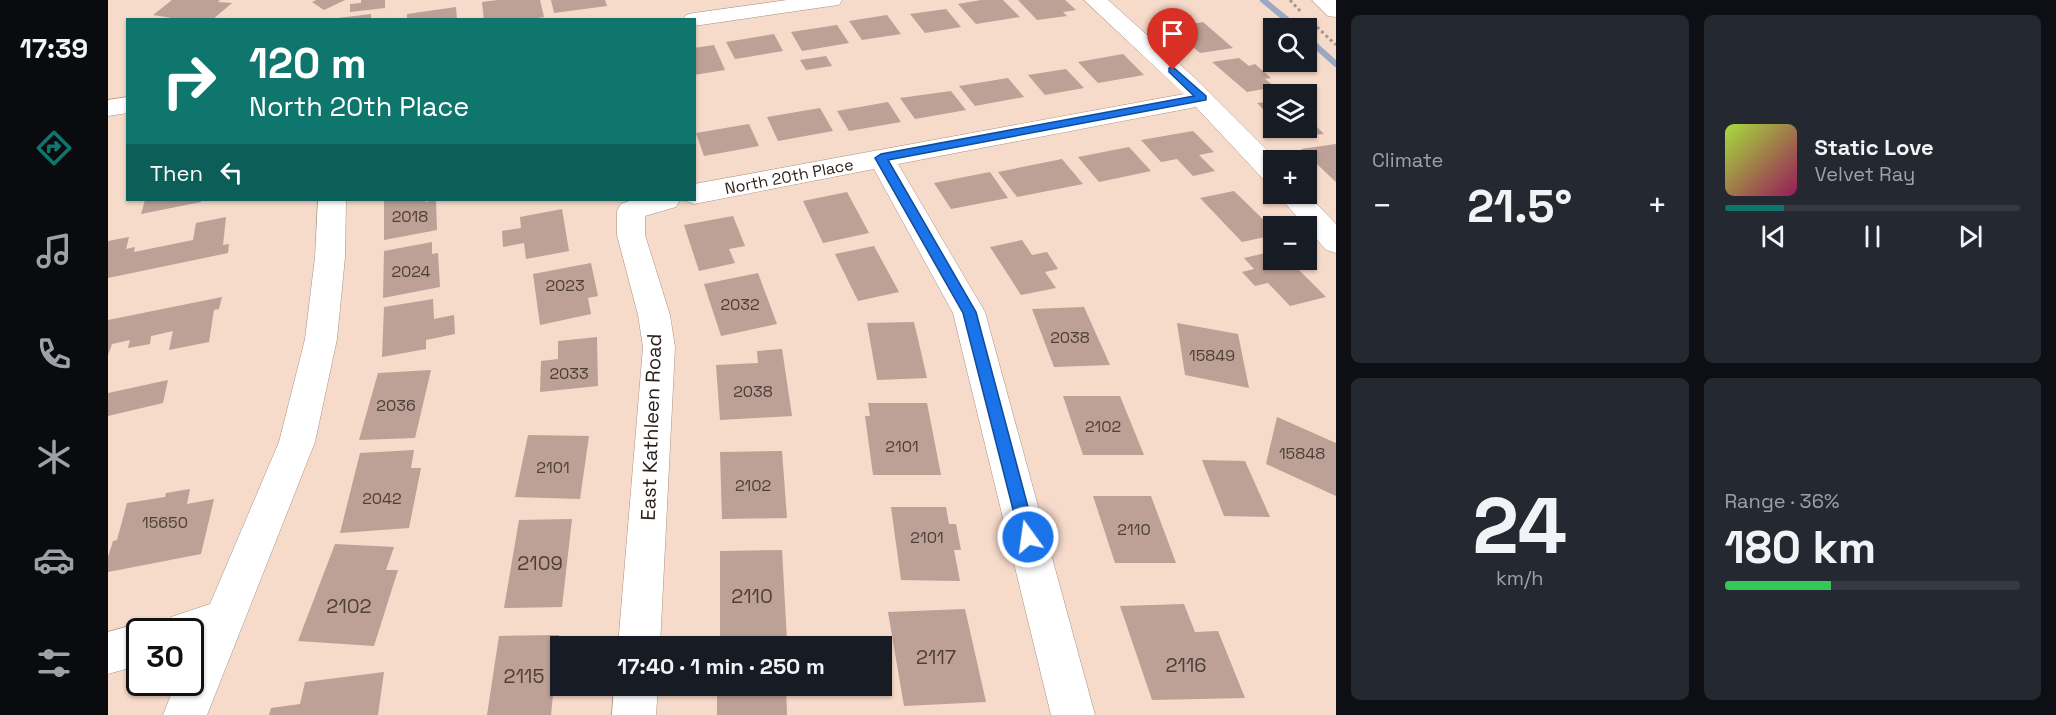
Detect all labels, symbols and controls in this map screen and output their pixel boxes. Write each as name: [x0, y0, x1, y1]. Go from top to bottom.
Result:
pin: [1147, 8, 1198, 70]
icon: arrive: [1156, 17, 1189, 50]
map controls: [1263, 18, 1317, 270]
button: search: [1263, 18, 1317, 72]
text: 17:39: [20, 31, 88, 66]
text: 120 m: [249, 37, 367, 90]
icon: right: [150, 42, 228, 120]
button: layers: [1263, 84, 1317, 138]
text: North 20th Place: [249, 89, 469, 124]
icon: directions: [33, 127, 75, 169]
text: Static Love: [1815, 133, 1934, 161]
text: Climate: [1372, 147, 1443, 173]
button: +: [1263, 150, 1317, 204]
street label: North 20th Place: [723, 154, 855, 199]
icon: left: [215, 156, 248, 189]
text: Then: [150, 159, 203, 187]
text: Velvet Ray: [1815, 161, 1915, 187]
text: 21.5°: [1467, 178, 1572, 235]
text: −: [1372, 185, 1392, 227]
text: +: [1647, 185, 1668, 227]
house number: 2018: [392, 206, 428, 227]
button: −: [1263, 216, 1317, 270]
icon: previous: [1757, 220, 1790, 253]
icon: pause: [1856, 220, 1889, 253]
icon: next: [1954, 220, 1987, 253]
icon: music: [33, 230, 75, 272]
house number: 2024: [391, 261, 431, 282]
house number: 2023: [545, 275, 585, 296]
house number: 2032: [720, 294, 760, 315]
house number: 2038: [1050, 327, 1090, 348]
icon: phone: [33, 333, 75, 375]
street label: East Kathleen Road: [635, 333, 667, 521]
house number: 15849: [1189, 345, 1235, 366]
house number: 2033: [549, 363, 589, 384]
house number: 2038: [733, 381, 773, 402]
house number: 2036: [376, 395, 416, 416]
house number: 2102: [1085, 416, 1121, 437]
icon: climate: [33, 436, 75, 478]
house number: 2101: [885, 436, 919, 457]
house number: 15848: [1279, 443, 1325, 464]
house number: 2101: [536, 457, 570, 478]
house number: 2102: [735, 475, 771, 496]
text: 24: [1472, 476, 1567, 576]
house number: 2042: [362, 488, 402, 509]
text: Range · 36%: [1725, 488, 1839, 514]
position arrow: [996, 505, 1060, 569]
house number: 15650: [142, 512, 188, 533]
house number: 2110: [1117, 519, 1151, 540]
text: 180 km: [1725, 519, 1876, 576]
house number: 2101: [910, 527, 944, 548]
icon: car: [33, 539, 75, 581]
house number: 2109: [517, 550, 563, 576]
text: km/h: [1496, 565, 1544, 591]
house number: 2110: [731, 583, 773, 609]
house number: 2102: [326, 593, 372, 619]
speed limit sign: 30: [126, 618, 204, 696]
icon: filters: [33, 642, 75, 684]
house number: 2117: [916, 644, 956, 670]
text: 17:40 · 1 min · 250 m: [617, 652, 825, 680]
house number: 2116: [1165, 652, 1207, 678]
house number: 2115: [504, 663, 544, 689]

